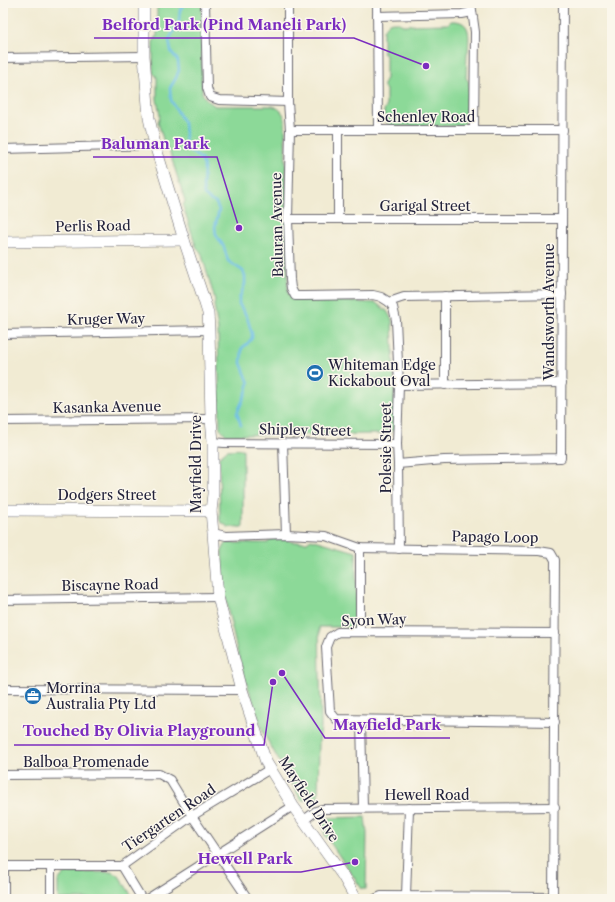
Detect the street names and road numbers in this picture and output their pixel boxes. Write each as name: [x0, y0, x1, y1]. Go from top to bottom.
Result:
street label: Schenley Road: [377, 108, 476, 126]
street label: Baluran Avenue: [267, 172, 287, 278]
street label: Garigal Street: [379, 197, 471, 215]
street label: Perlis Road: [55, 216, 131, 236]
street label: Wandsworth Avenue: [540, 243, 558, 382]
street label: Kruger Way: [67, 309, 145, 329]
street label: Kasanka Avenue: [53, 397, 162, 417]
street label: Polesie Street: [377, 402, 395, 494]
street label: Mayfield Drive: [187, 415, 205, 513]
street label: Shipley Street: [259, 420, 351, 440]
street label: Dodgers Street: [57, 486, 157, 504]
street label: Papago Loop: [451, 527, 539, 547]
street label: Biscayne Road: [61, 575, 159, 595]
street label: Syon Way: [341, 610, 407, 630]
street label: Balboa Promenade: [23, 753, 149, 771]
street label: Mayfield Drive: [275, 753, 343, 845]
street label: Tiergarten Road: [119, 780, 219, 856]
street label: Hewell Road: [384, 786, 470, 804]

